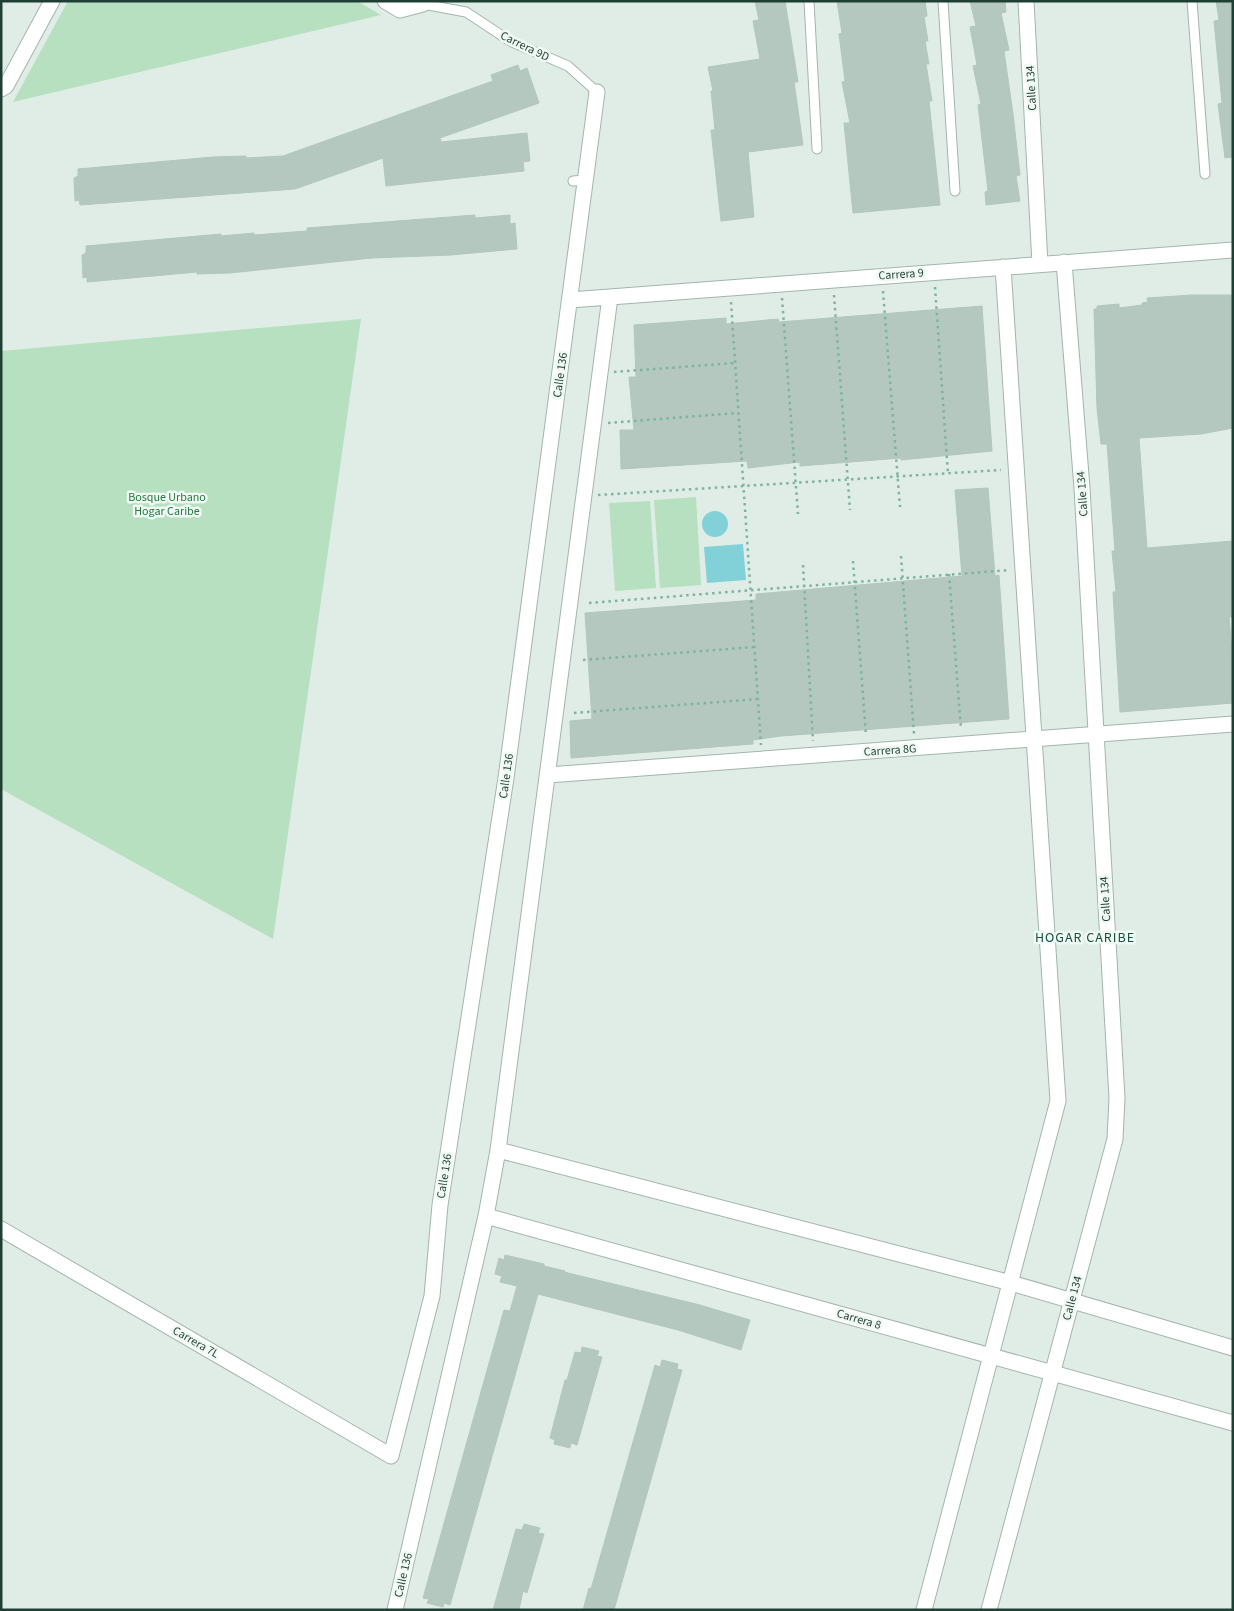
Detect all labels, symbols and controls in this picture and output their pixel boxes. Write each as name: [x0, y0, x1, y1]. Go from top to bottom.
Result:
street label: Carrera 9D: [497, 27, 552, 66]
street label: Calle 134: [1022, 65, 1041, 111]
street label: Carrera 9: [878, 264, 924, 285]
street label: Calle 136: [549, 351, 572, 399]
street label: Calle 134: [1072, 471, 1093, 517]
park label: Bosque Urbano Hogar Caribe: [128, 489, 206, 520]
street label: Carrera 8G: [863, 740, 917, 761]
street label: Calle 136: [495, 752, 518, 800]
street label: Calle 134: [1096, 876, 1115, 922]
district label: HOGAR CARIBE: [1035, 928, 1135, 948]
street label: Calle 136: [433, 1152, 456, 1200]
street label: Calle 134: [1058, 1274, 1087, 1322]
street label: Carrera 8: [835, 1305, 883, 1334]
street label: Carrera 7L: [169, 1322, 222, 1363]
street label: Calle 136: [390, 1551, 417, 1599]

